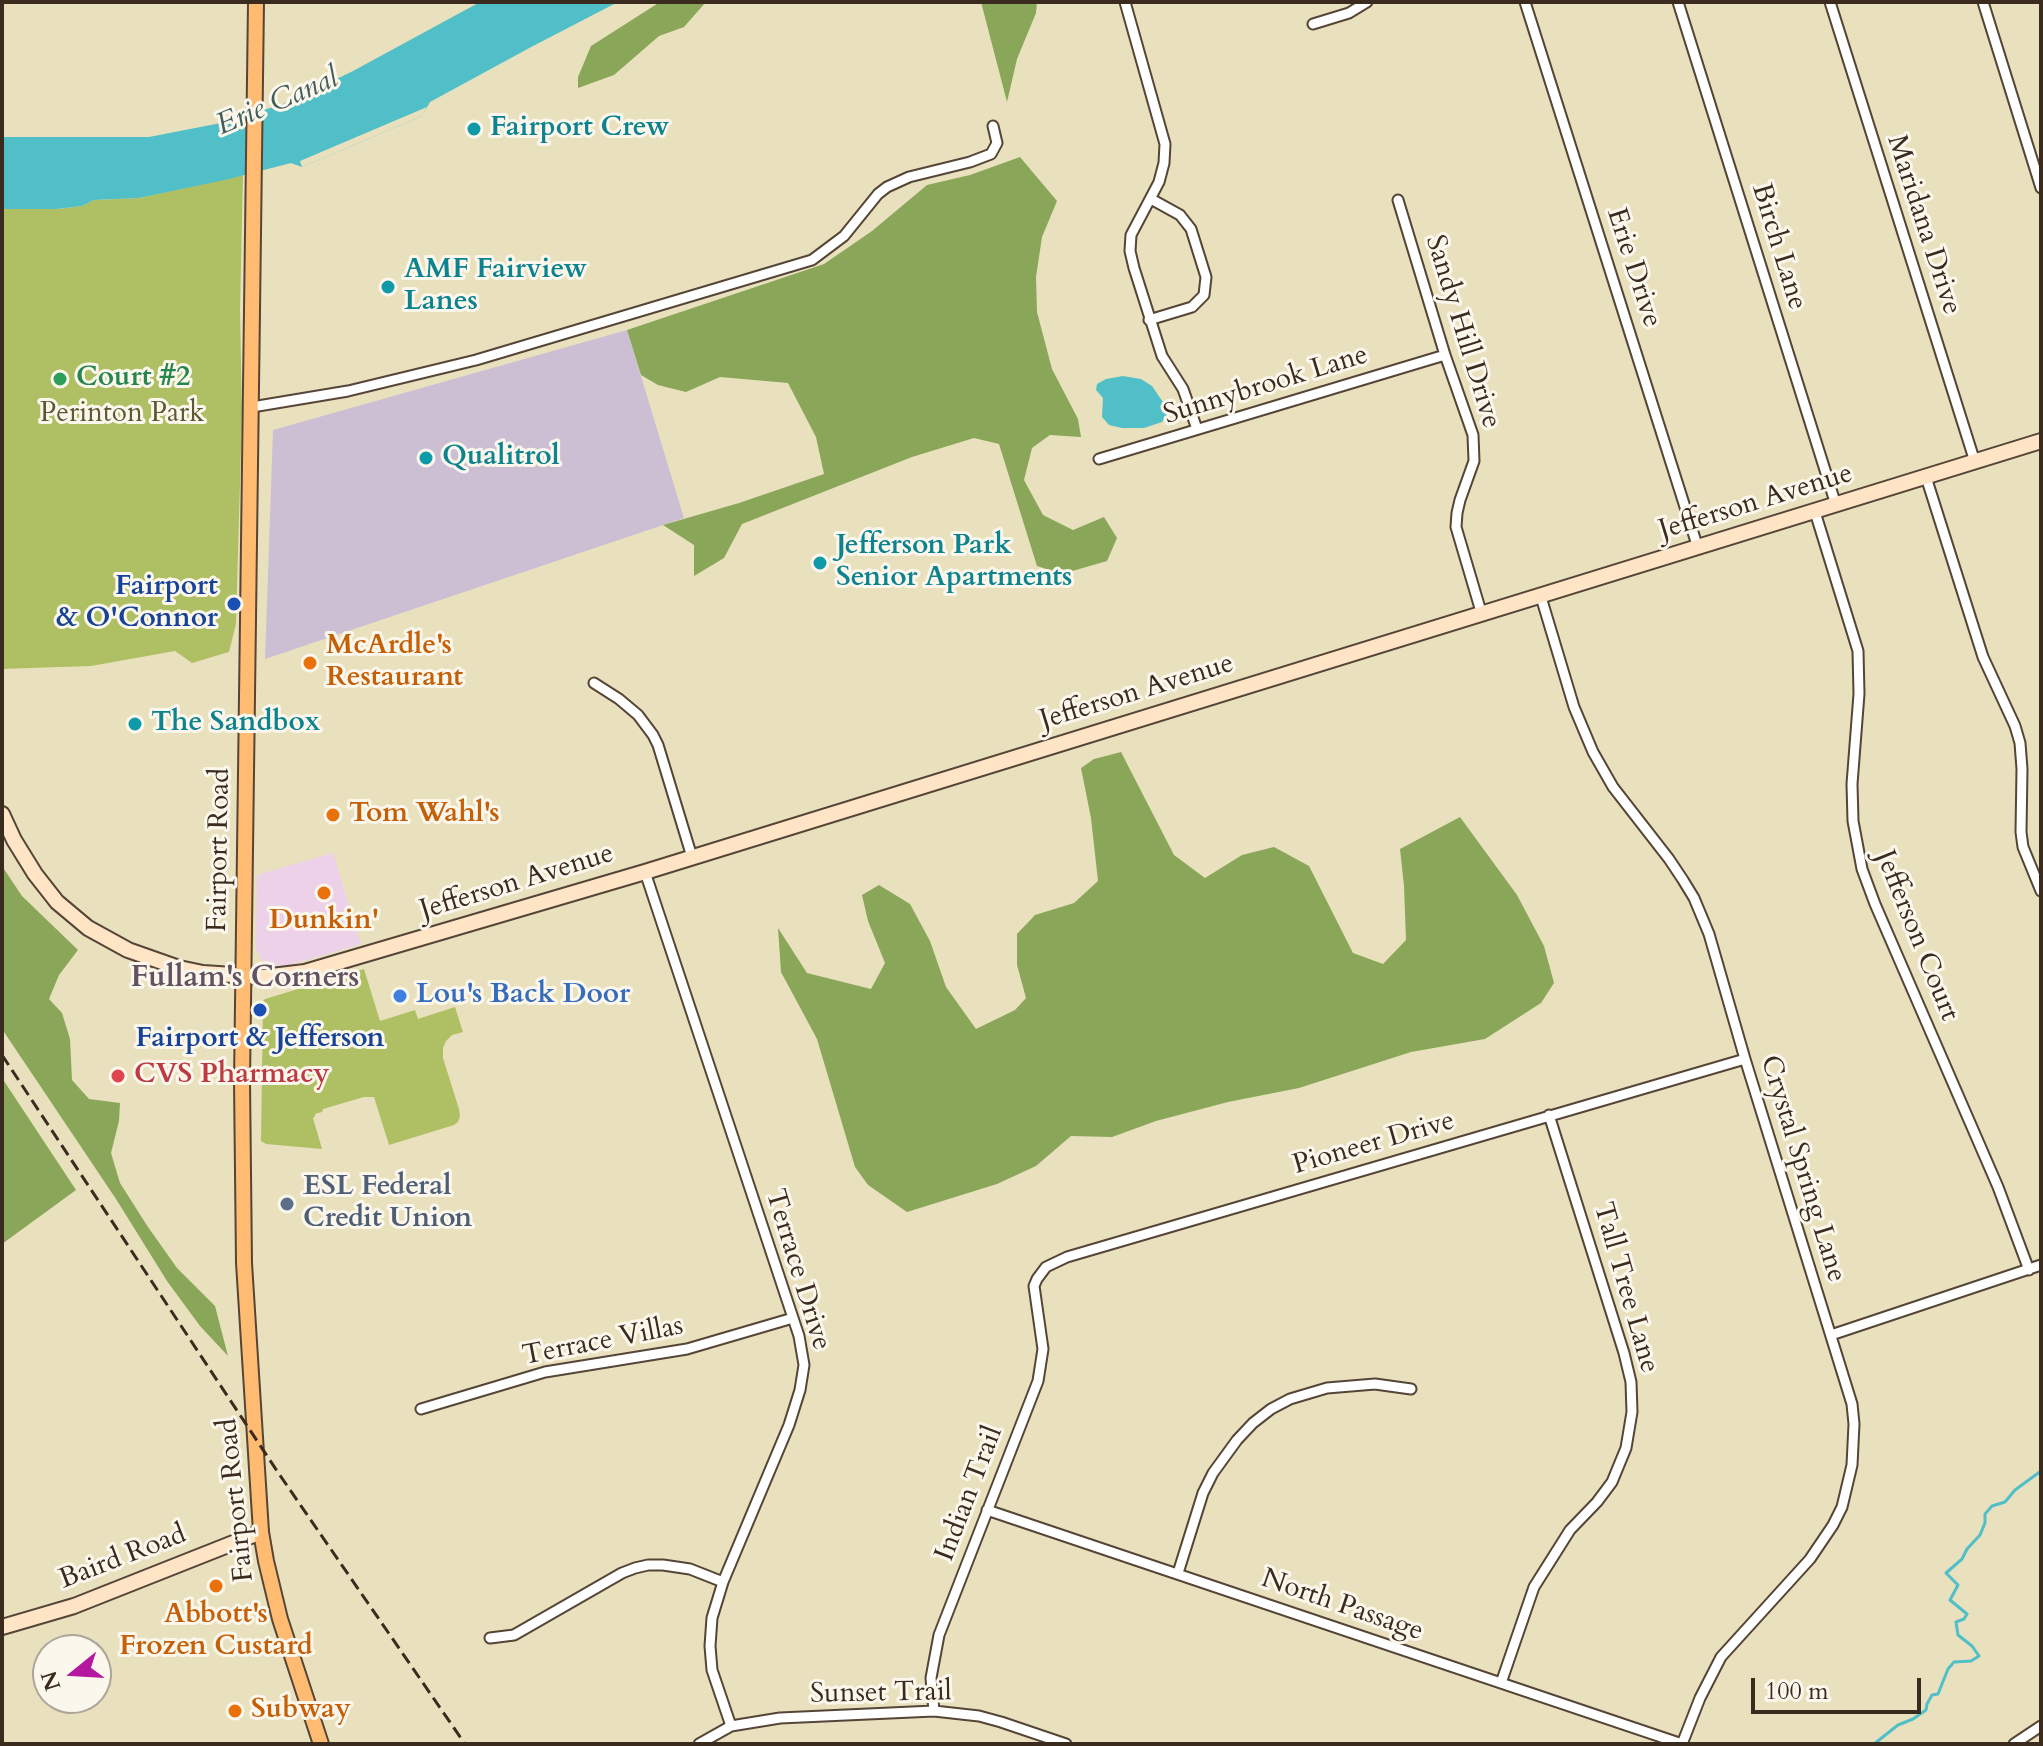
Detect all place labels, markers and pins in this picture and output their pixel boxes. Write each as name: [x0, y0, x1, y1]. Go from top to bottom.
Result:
place label: Fairport Crew: [490, 112, 669, 146]
marker: Fairport Crew: [465, 120, 483, 138]
place label: AMF Fairview Lanes: [404, 254, 587, 320]
marker: AMF Fairview Lanes: [379, 278, 397, 296]
place label: Court #2: [76, 362, 190, 396]
marker: Court #2: [51, 370, 69, 388]
place label: Qualitrol: [442, 441, 560, 475]
marker: Qualitrol: [417, 449, 435, 467]
place label: Jefferson Park Senior Apartments: [836, 530, 1072, 596]
marker: Jefferson Park Senior Apartments: [811, 554, 829, 572]
place label: Fairport & O'Connor: [56, 571, 218, 637]
marker: Fairport & O'Connor: [225, 595, 243, 613]
place label: McArdle's Restaurant: [326, 630, 463, 696]
marker: McArdle's Restaurant: [301, 654, 319, 672]
place label: The Sandbox: [151, 707, 320, 741]
marker: The Sandbox: [126, 715, 144, 733]
place label: Tom Wahl's: [349, 798, 500, 832]
marker: Tom Wahl's: [324, 806, 342, 824]
marker: Dunkin': [315, 884, 333, 902]
place label: Dunkin': [269, 905, 379, 939]
place label: Lou's Back Door: [416, 979, 630, 1013]
marker: Lou's Back Door: [391, 987, 409, 1005]
marker: Fairport & Jefferson: [251, 1001, 269, 1019]
place label: Fairport & Jefferson: [136, 1023, 384, 1057]
place label: CVS Pharmacy: [134, 1059, 329, 1093]
marker: CVS Pharmacy: [109, 1067, 127, 1085]
place label: ESL Federal Credit Union: [303, 1171, 472, 1237]
marker: ESL Federal Credit Union: [278, 1195, 296, 1213]
marker: Abbott's Frozen Custard: [207, 1577, 225, 1595]
place label: Abbott's Frozen Custard: [119, 1599, 313, 1665]
place label: Subway: [251, 1694, 351, 1728]
marker: Subway: [226, 1702, 244, 1720]

